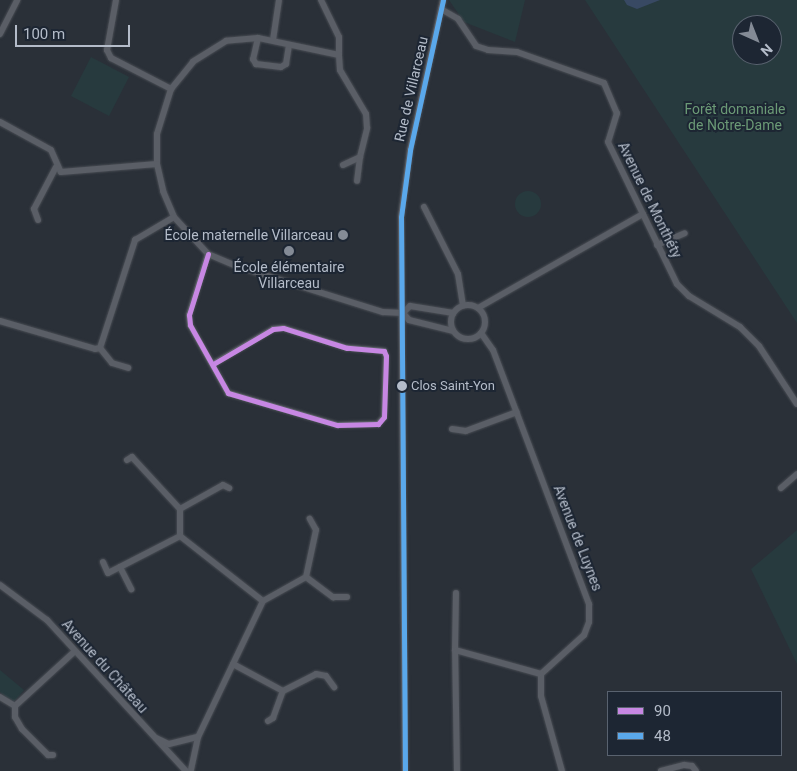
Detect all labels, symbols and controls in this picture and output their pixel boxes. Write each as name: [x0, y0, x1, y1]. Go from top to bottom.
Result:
scale bar: [18, 15, 132, 47]
north arrow: [732, 15, 782, 65]
text: 100 m: [23, 25, 65, 43]
street label: Rue de Villarceau: [391, 35, 431, 143]
text: N: [758, 41, 776, 59]
park label: Forêt domaniale de Notre-Dame: [684, 101, 786, 134]
street label: Avenue de Monthéty: [615, 139, 685, 261]
place label: École maternelle Villarceau: [165, 227, 333, 243]
marker: École maternelle Villarceau: [337, 229, 349, 241]
marker: École élémentaire Villarceau: [283, 245, 295, 257]
place label: École élémentaire Villarceau: [234, 259, 344, 292]
place label: Clos Saint-Yon: [411, 378, 495, 394]
marker: Clos Saint-Yon: [397, 381, 407, 391]
street label: Avenue de Luynes: [550, 483, 606, 593]
street label: Avenue du Château: [59, 616, 151, 716]
legend: [607, 691, 782, 756]
text: 90: [654, 702, 671, 720]
text: 48: [654, 727, 671, 745]

